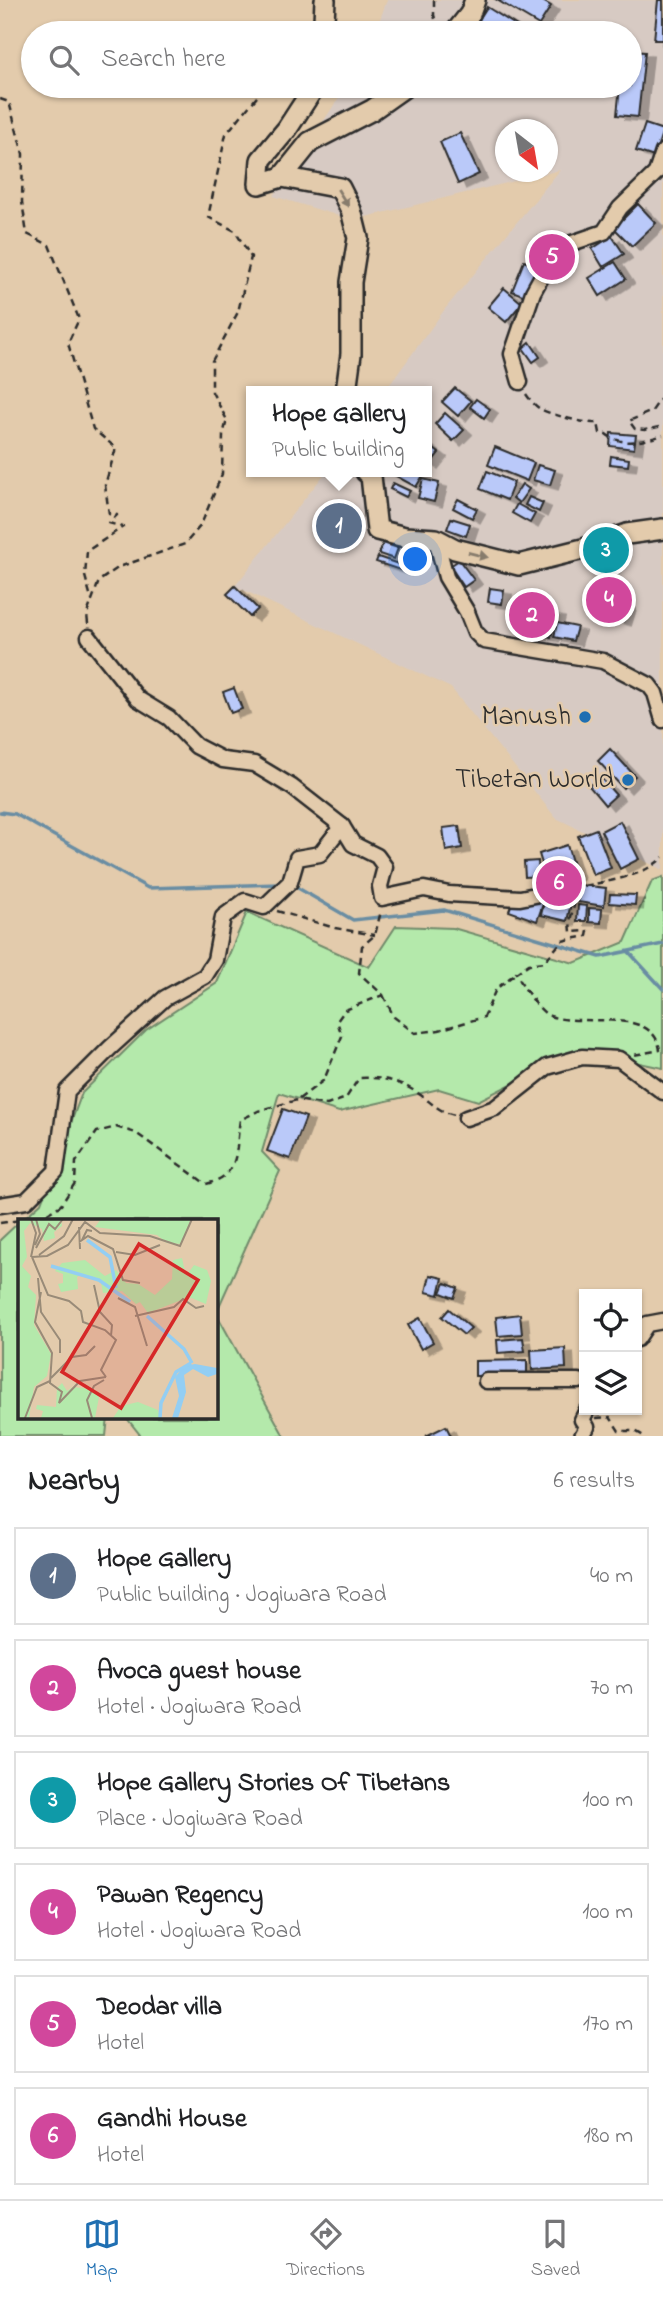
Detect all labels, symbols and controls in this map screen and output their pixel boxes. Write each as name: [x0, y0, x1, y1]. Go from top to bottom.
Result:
search box: [21, 21, 642, 98]
icon: search: [45, 41, 83, 79]
text: Search here: [101, 41, 226, 79]
north arrow: [495, 119, 558, 182]
one-way arrow: [337, 188, 350, 208]
pin: 5: [529, 231, 575, 283]
popup: [246, 386, 432, 477]
text: Hope Gallery: [272, 396, 406, 434]
text: Public building: [272, 434, 404, 467]
pin: 1: [316, 500, 362, 552]
pin: 3: [583, 524, 629, 576]
your location: [398, 542, 432, 576]
one-way arrow: [467, 550, 489, 561]
pin: 4: [586, 574, 632, 626]
pin: 2: [509, 589, 555, 641]
place label: Manush: [482, 697, 571, 738]
marker: Manush: [577, 709, 593, 725]
place label: Tibetan World: [455, 760, 614, 801]
marker: Tibetan World: [620, 772, 636, 788]
pin: 6: [536, 857, 582, 909]
inset map: [18, 1219, 217, 1419]
map controls: [579, 1289, 642, 1415]
button: locate: [579, 1289, 642, 1352]
button: layers: [579, 1352, 642, 1415]
text: Nearby: [28, 1460, 120, 1504]
text: 6 results: [554, 1465, 635, 1498]
text: Hope Gallery: [97, 1541, 231, 1579]
text: 1: [49, 1560, 57, 1593]
text: 40 m: [590, 1560, 633, 1593]
text: Public building · Jogiwara Road: [97, 1579, 386, 1612]
text: Avoca guest house: [97, 1653, 301, 1691]
text: 2: [47, 1672, 59, 1705]
text: 70 m: [590, 1672, 633, 1705]
text: Hotel · Jogiwara Road: [97, 1691, 301, 1724]
text: Hope Gallery Stories Of Tibetans: [97, 1765, 450, 1803]
text: 3: [48, 1784, 58, 1817]
text: 100 m: [582, 1784, 633, 1817]
text: Place · Jogiwara Road: [97, 1803, 303, 1836]
text: Pawan Regency: [97, 1877, 263, 1915]
text: 4: [48, 1896, 58, 1929]
text: 100 m: [582, 1896, 633, 1929]
text: Hotel · Jogiwara Road: [97, 1915, 301, 1948]
text: Deodar villa: [97, 1989, 222, 2027]
text: 5: [46, 2008, 60, 2041]
text: 170 m: [583, 2008, 633, 2041]
text: Hotel: [97, 2027, 144, 2060]
text: Gandhi House: [97, 2101, 247, 2139]
text: 6: [48, 2120, 58, 2153]
text: 180 m: [584, 2120, 633, 2153]
text: Hotel: [97, 2139, 144, 2172]
tab: Map: [83, 2215, 121, 2284]
tab: Directions: [286, 2215, 365, 2284]
tab: Saved: [531, 2215, 580, 2284]

